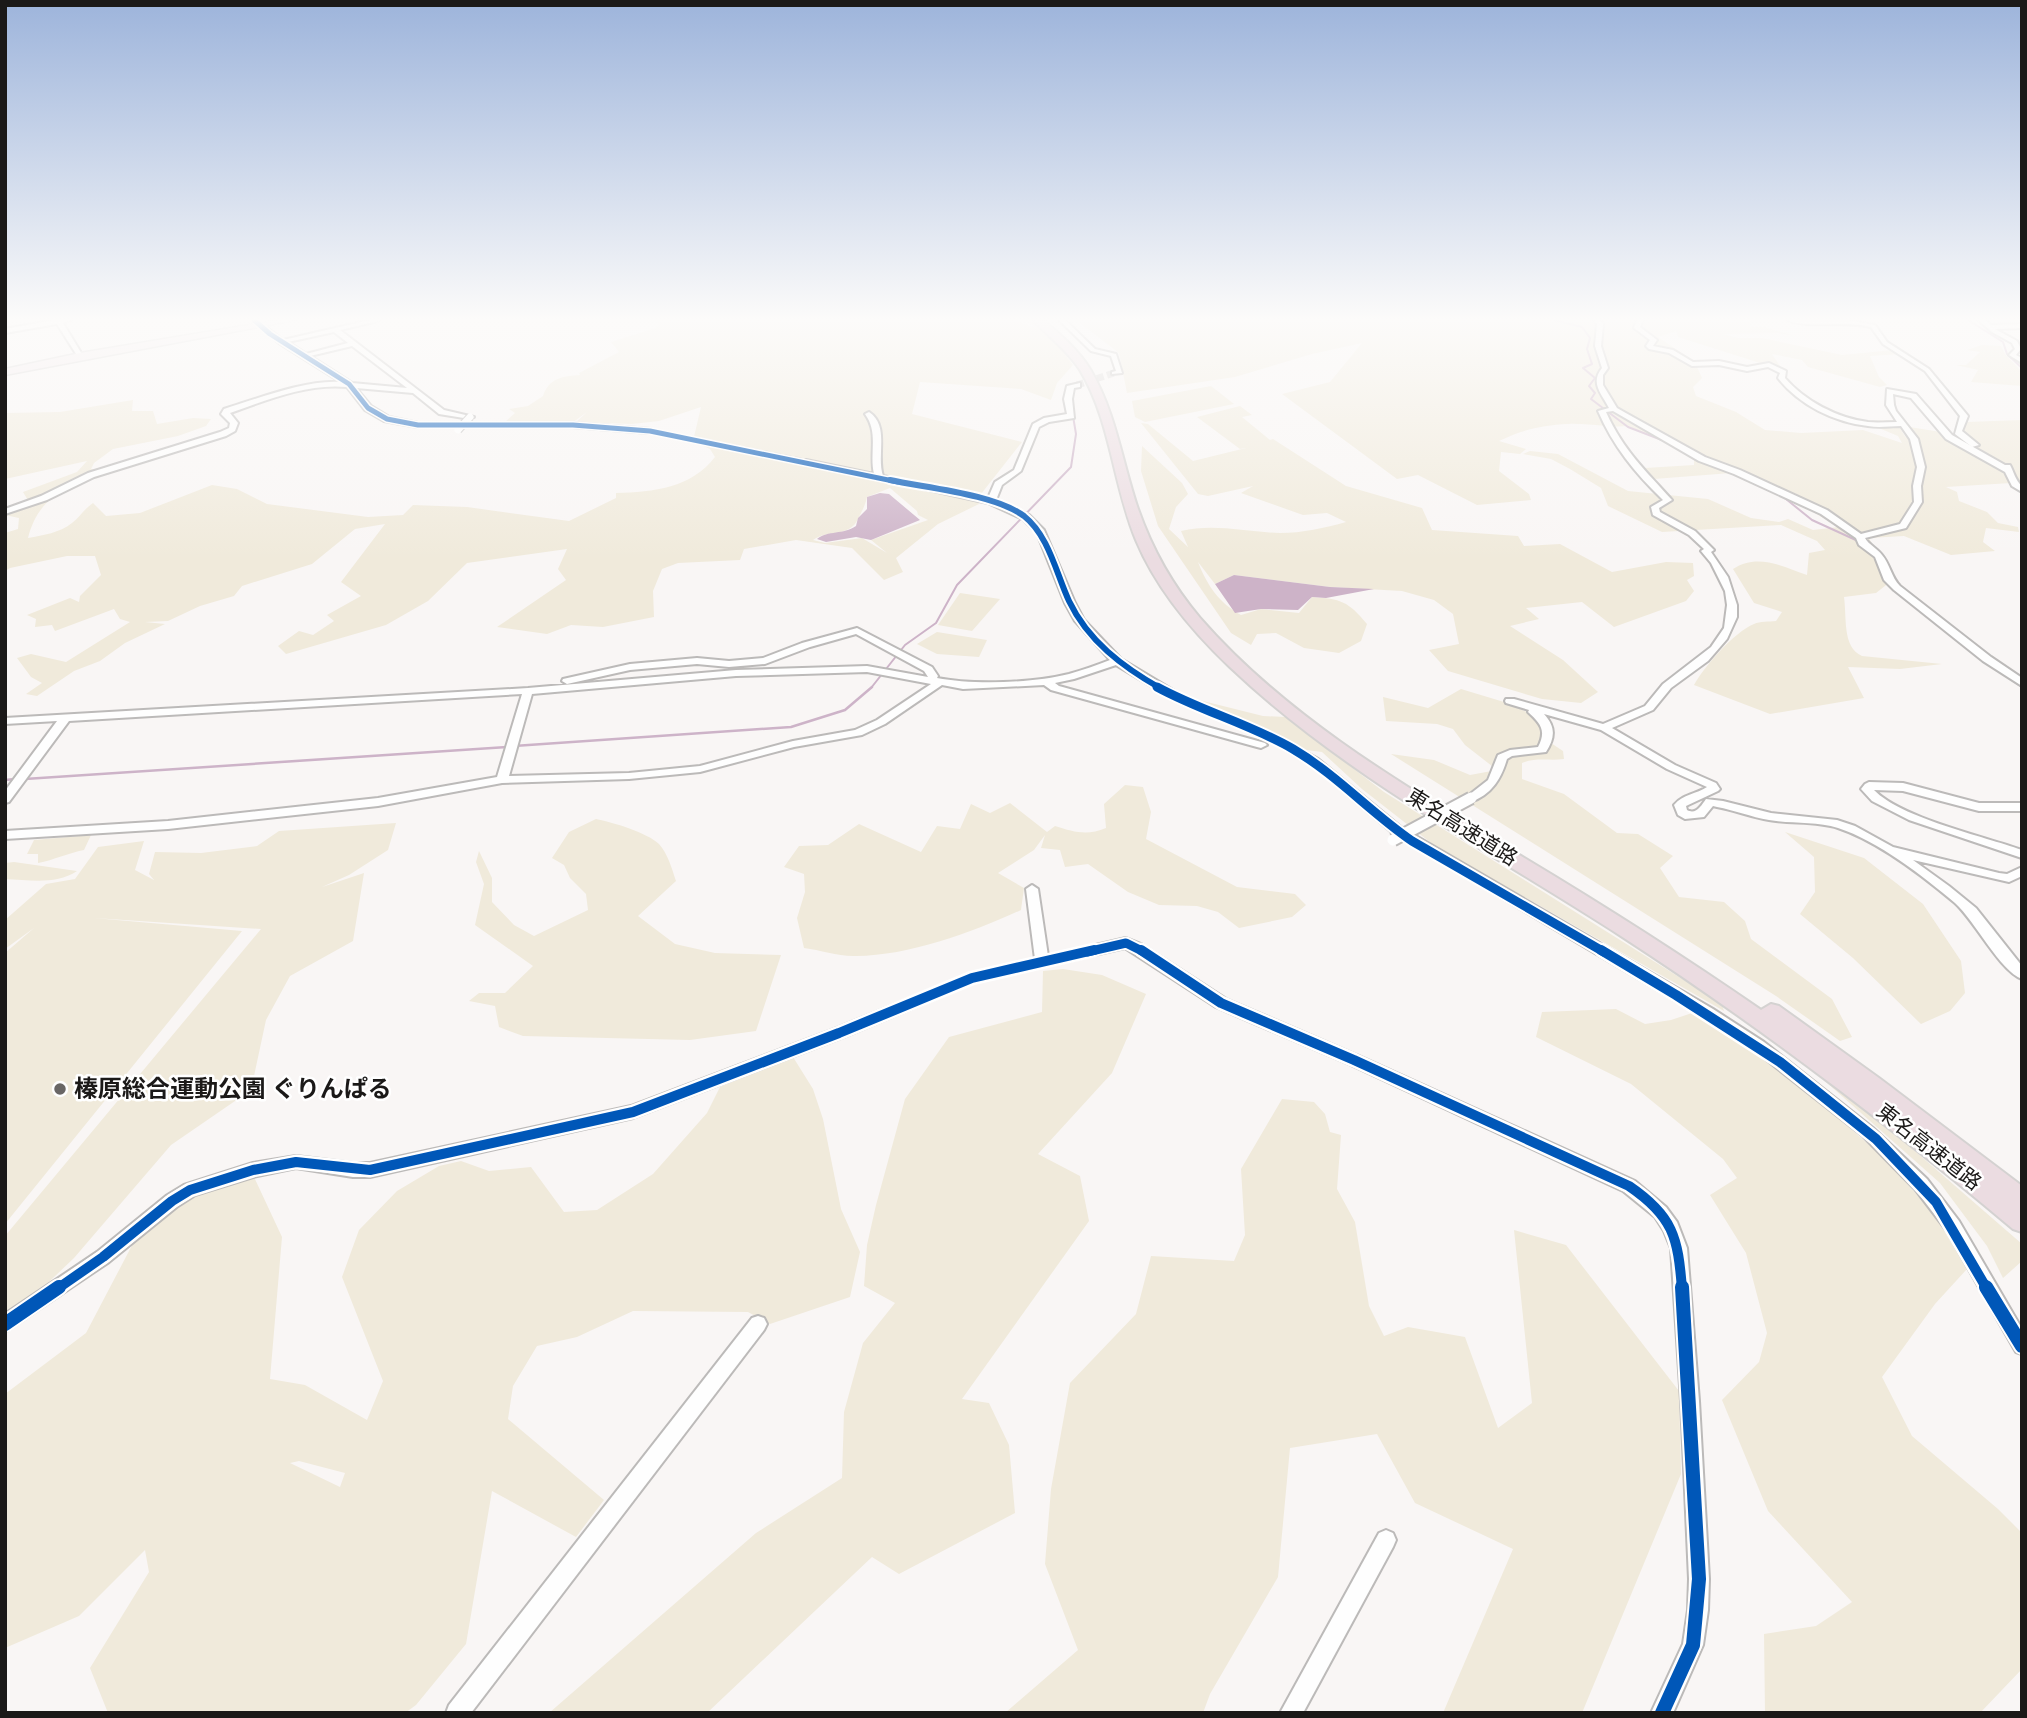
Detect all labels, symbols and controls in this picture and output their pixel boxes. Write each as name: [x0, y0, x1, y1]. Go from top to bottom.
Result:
street label: 東名高速道路: [1402, 783, 1522, 871]
place label: 榛原総合運動公園 ぐりんぱる: [74, 1074, 392, 1103]
marker: 榛原総合運動公園 ぐりんぱる: [52, 1081, 68, 1097]
street label: 東名高速道路: [1872, 1098, 1987, 1195]

